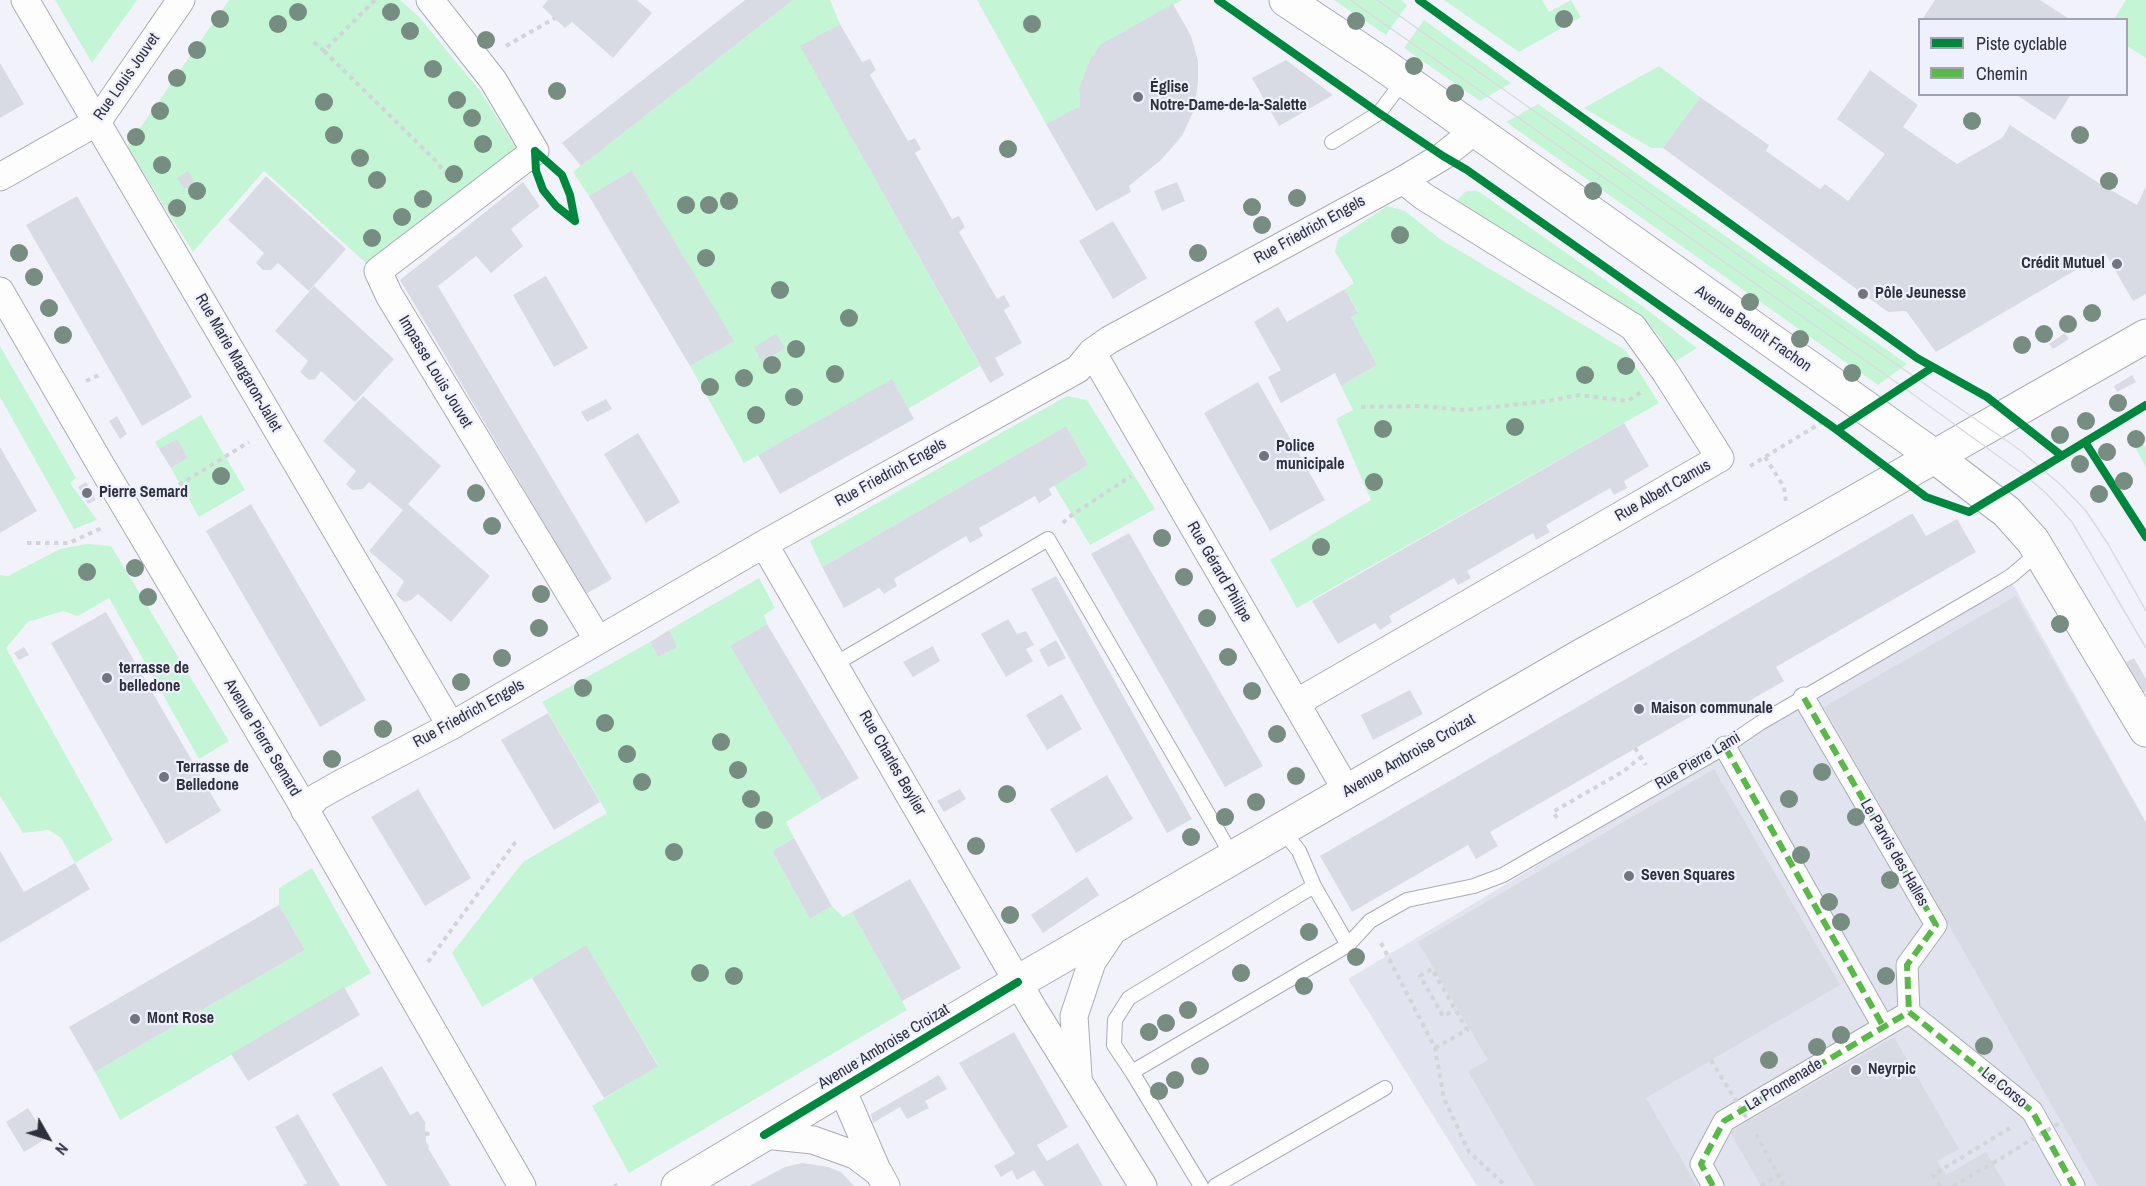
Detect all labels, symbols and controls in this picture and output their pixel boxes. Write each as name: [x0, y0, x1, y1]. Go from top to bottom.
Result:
legend: [1918, 18, 2128, 96]
street label: Rue Louis Jouvet: [90, 30, 164, 124]
text: Piste cyclable: [1976, 31, 2067, 56]
text: Chemin: [1976, 61, 2028, 86]
place label: Église Notre-Dame-de-la-Salette: [1150, 78, 1307, 116]
marker: Église Notre-Dame-de-la-Salette: [1131, 90, 1145, 104]
street label: Rue Friedrich Engels: [1251, 192, 1369, 268]
place label: Crédit Mutuel: [2021, 254, 2105, 274]
marker: Crédit Mutuel: [2110, 257, 2124, 271]
street label: Avenue Benoît Frachon: [1691, 282, 1815, 376]
place label: Pôle Jeunesse: [1875, 284, 1966, 304]
marker: Pôle Jeunesse: [1856, 287, 1870, 301]
street label: Rue Marie Margaron-Jallet: [191, 291, 285, 435]
street label: Impasse Louis Jouvet: [394, 312, 476, 432]
street label: Rue Friedrich Engels: [832, 435, 950, 511]
place label: Police municipale: [1276, 437, 1345, 475]
marker: Police municipale: [1257, 449, 1271, 463]
street label: Rue Albert Camus: [1612, 456, 1714, 526]
place label: Pierre Semard: [99, 483, 188, 503]
marker: Pierre Semard: [80, 486, 94, 500]
street label: Rue Gérard Philipe: [1182, 518, 1256, 626]
place label: terrasse de belledone: [119, 659, 189, 697]
marker: terrasse de belledone: [100, 671, 114, 685]
street label: Avenue Pierre Semard: [219, 676, 305, 800]
street label: Rue Friedrich Engels: [410, 676, 528, 752]
place label: Maison communale: [1651, 699, 1773, 719]
marker: Maison communale: [1632, 702, 1646, 716]
street label: Rue Charles Beylier: [854, 707, 930, 819]
street label: Avenue Ambroise Croizat: [1339, 710, 1479, 802]
street label: Rue Pierre Lami: [1652, 728, 1744, 794]
place label: Terrasse de Belledone: [176, 758, 249, 796]
marker: Terrasse de Belledone: [157, 770, 171, 784]
street label: Le Parvis des Halles: [1856, 796, 1932, 910]
place label: Seven Squares: [1641, 866, 1735, 886]
marker: Seven Squares: [1622, 869, 1636, 883]
street label: Avenue Ambroise Croizat: [815, 1000, 953, 1094]
place label: Mont Rose: [147, 1009, 214, 1029]
marker: Mont Rose: [128, 1012, 142, 1026]
street label: La Promenade: [1742, 1055, 1826, 1115]
place label: Neyrpic: [1868, 1060, 1916, 1080]
marker: Neyrpic: [1849, 1063, 1863, 1077]
street label: Le Corso: [1977, 1064, 2031, 1112]
north arrow: [18, 1108, 78, 1168]
text: N: [50, 1139, 74, 1160]

